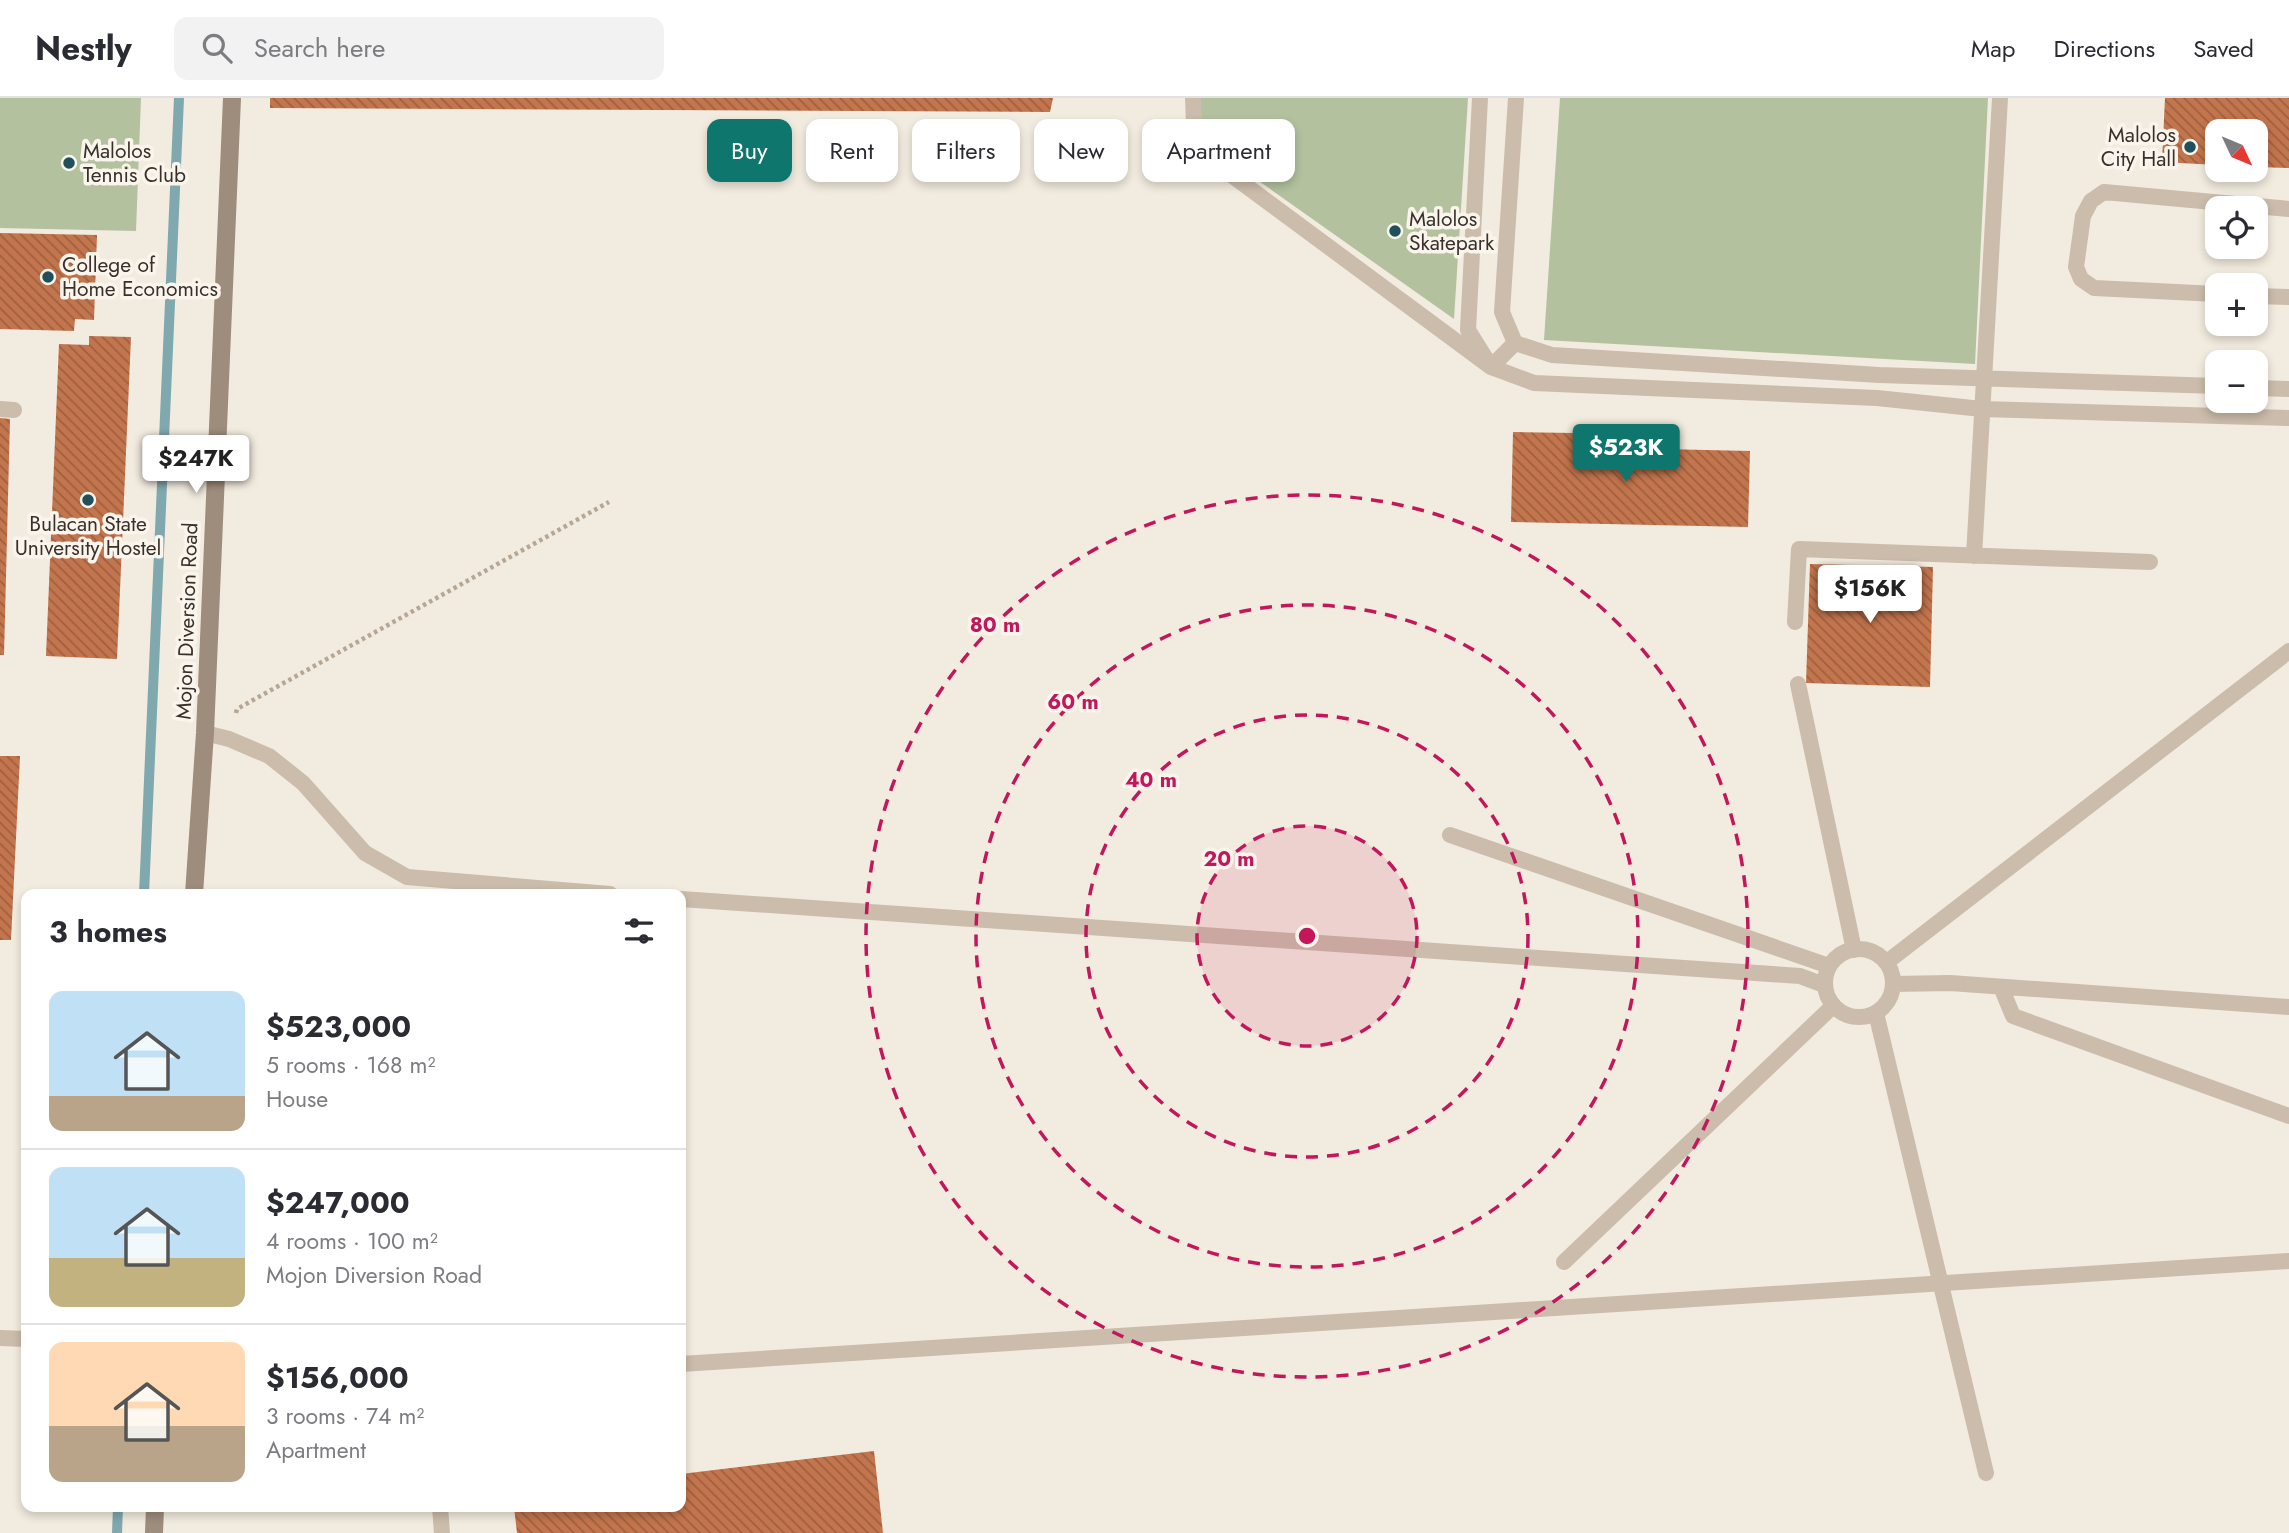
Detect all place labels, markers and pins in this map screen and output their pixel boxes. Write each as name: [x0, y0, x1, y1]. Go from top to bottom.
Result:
place label: Malolos City Hall: [2101, 120, 2176, 174]
place label: Malolos Tennis Club: [83, 136, 186, 190]
marker: Malolos City Hall: [2182, 139, 2198, 155]
marker: Malolos Tennis Club: [61, 155, 77, 171]
place label: Malolos Skatepark: [1409, 204, 1495, 258]
marker: Malolos Skatepark: [1387, 223, 1403, 239]
place label: College of Home Economics: [62, 250, 218, 304]
marker: College of Home Economics: [40, 269, 56, 285]
pin: $523K: [1577, 424, 1675, 484]
pin: $247K: [147, 436, 245, 495]
marker: Bulacan State University Hostel: [80, 492, 96, 508]
place label: Bulacan State University Hostel: [15, 509, 161, 563]
pin: $156K: [1821, 566, 1919, 625]
centre of rings: [1295, 924, 1319, 948]

